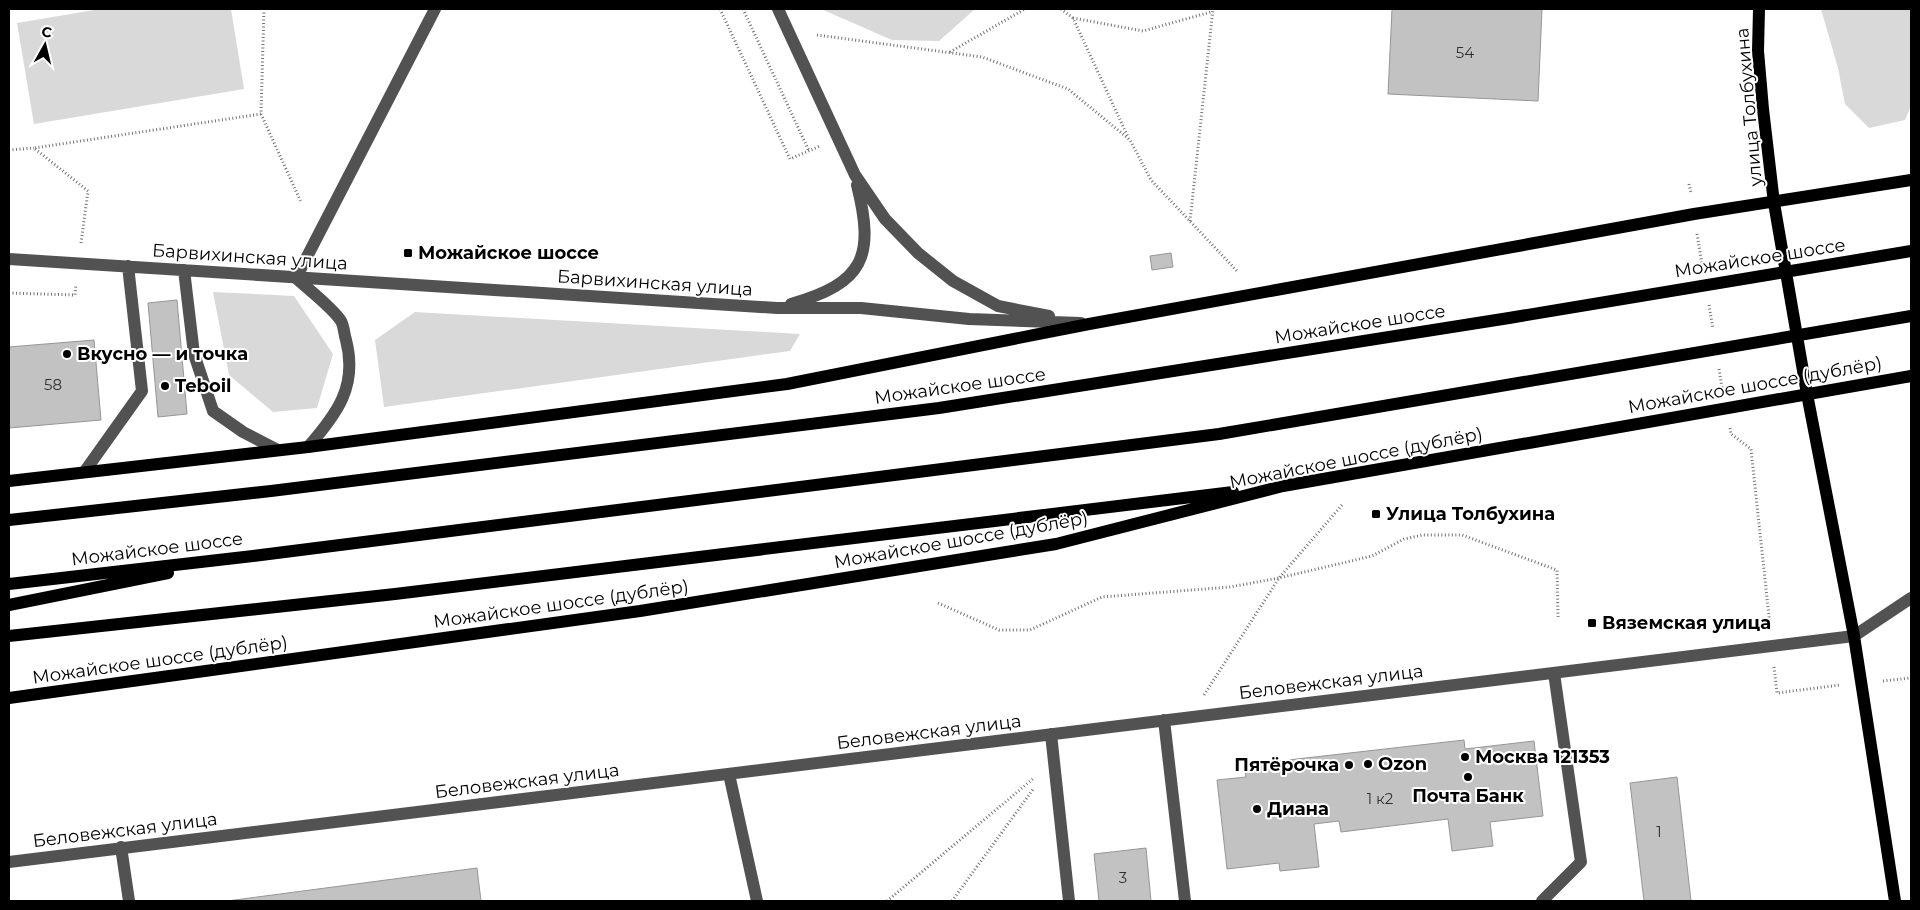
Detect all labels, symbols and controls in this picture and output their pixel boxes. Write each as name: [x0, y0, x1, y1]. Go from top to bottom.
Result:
north arrow: [20, 20, 70, 70]
text: С: [41, 23, 53, 42]
street label: улица Толбухина: [1731, 27, 1767, 188]
house number: 54: [1456, 43, 1474, 62]
street label: Можайское шоссе: [1673, 234, 1847, 282]
street label: Барвихинская улица: [151, 239, 349, 275]
place label: Можайское шоссе: [418, 242, 599, 264]
marker: Можайское шоссе: [402, 247, 414, 259]
street label: Барвихинская улица: [556, 265, 754, 301]
street label: Можайское шоссе: [1273, 300, 1447, 348]
place label: Вкусно — и точка: [77, 343, 248, 365]
marker: Вкусно — и точка: [61, 348, 73, 360]
street label: Можайское шоссе (дублёр): [1626, 352, 1884, 418]
street label: Можайское шоссе: [873, 363, 1047, 409]
house number: 58: [44, 375, 62, 394]
place label: Teboil: [175, 375, 232, 397]
marker: Teboil: [159, 380, 171, 392]
street label: Можайское шоссе (дублёр): [1228, 423, 1484, 493]
place label: Улица Толбухина: [1386, 503, 1555, 525]
street label: Можайское шоссе (дублёр): [832, 507, 1090, 573]
marker: Улица Толбухина: [1370, 508, 1382, 520]
street label: Можайское шоссе: [70, 528, 244, 570]
street label: Можайское шоссе (дублёр): [432, 575, 690, 633]
place label: Вяземская улица: [1602, 612, 1771, 634]
marker: Вяземская улица: [1586, 617, 1598, 629]
street label: Можайское шоссе (дублёр): [31, 631, 289, 689]
street label: Беловежская улица: [1237, 660, 1425, 704]
street label: Беловежская улица: [835, 710, 1023, 754]
place label: Москва 121353: [1475, 746, 1610, 768]
marker: Москва 121353: [1459, 751, 1471, 763]
place label: Ozon: [1378, 753, 1427, 775]
place label: Пятёрочка: [1234, 754, 1339, 776]
marker: Ozon: [1362, 758, 1374, 770]
street label: Беловежская улица: [433, 759, 621, 803]
marker: Пятёрочка: [1343, 759, 1355, 771]
marker: Почта Банк: [1462, 771, 1474, 783]
place label: Почта Банк: [1412, 785, 1524, 807]
house number: 1 к2: [1367, 789, 1393, 808]
place label: Диана: [1267, 798, 1329, 820]
marker: Диана: [1251, 803, 1263, 815]
street label: Беловежская улица: [31, 808, 219, 852]
house number: 1: [1656, 822, 1662, 841]
house number: 3: [1119, 868, 1127, 887]

